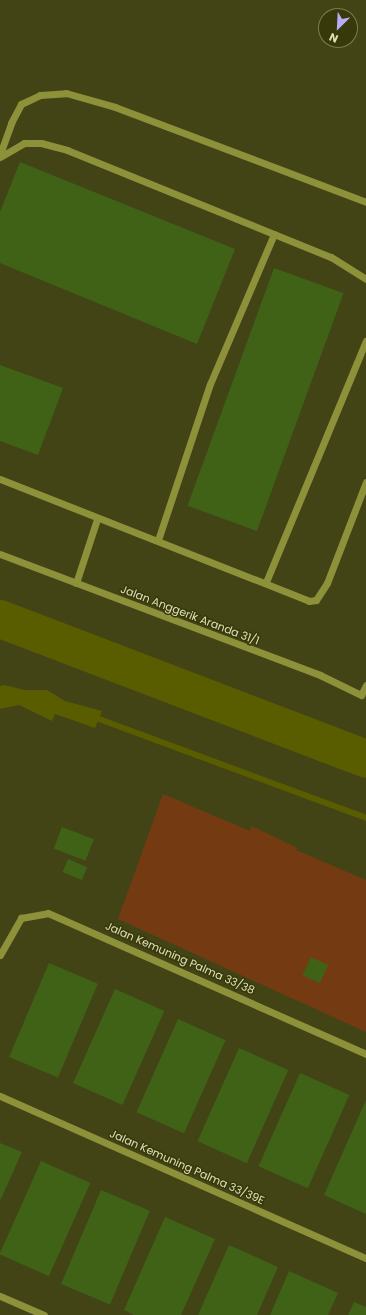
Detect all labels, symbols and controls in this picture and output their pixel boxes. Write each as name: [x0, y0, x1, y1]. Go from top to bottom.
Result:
north arrow: [318, 8, 358, 48]
text: N: [326, 29, 341, 47]
street label: Jalan Anggerik Aranda 31/1: [119, 582, 261, 648]
street label: Jalan Kemuning Palma 33/38: [103, 919, 257, 997]
street label: Jalan Kemuning Palma 33/39E: [108, 1127, 266, 1207]

